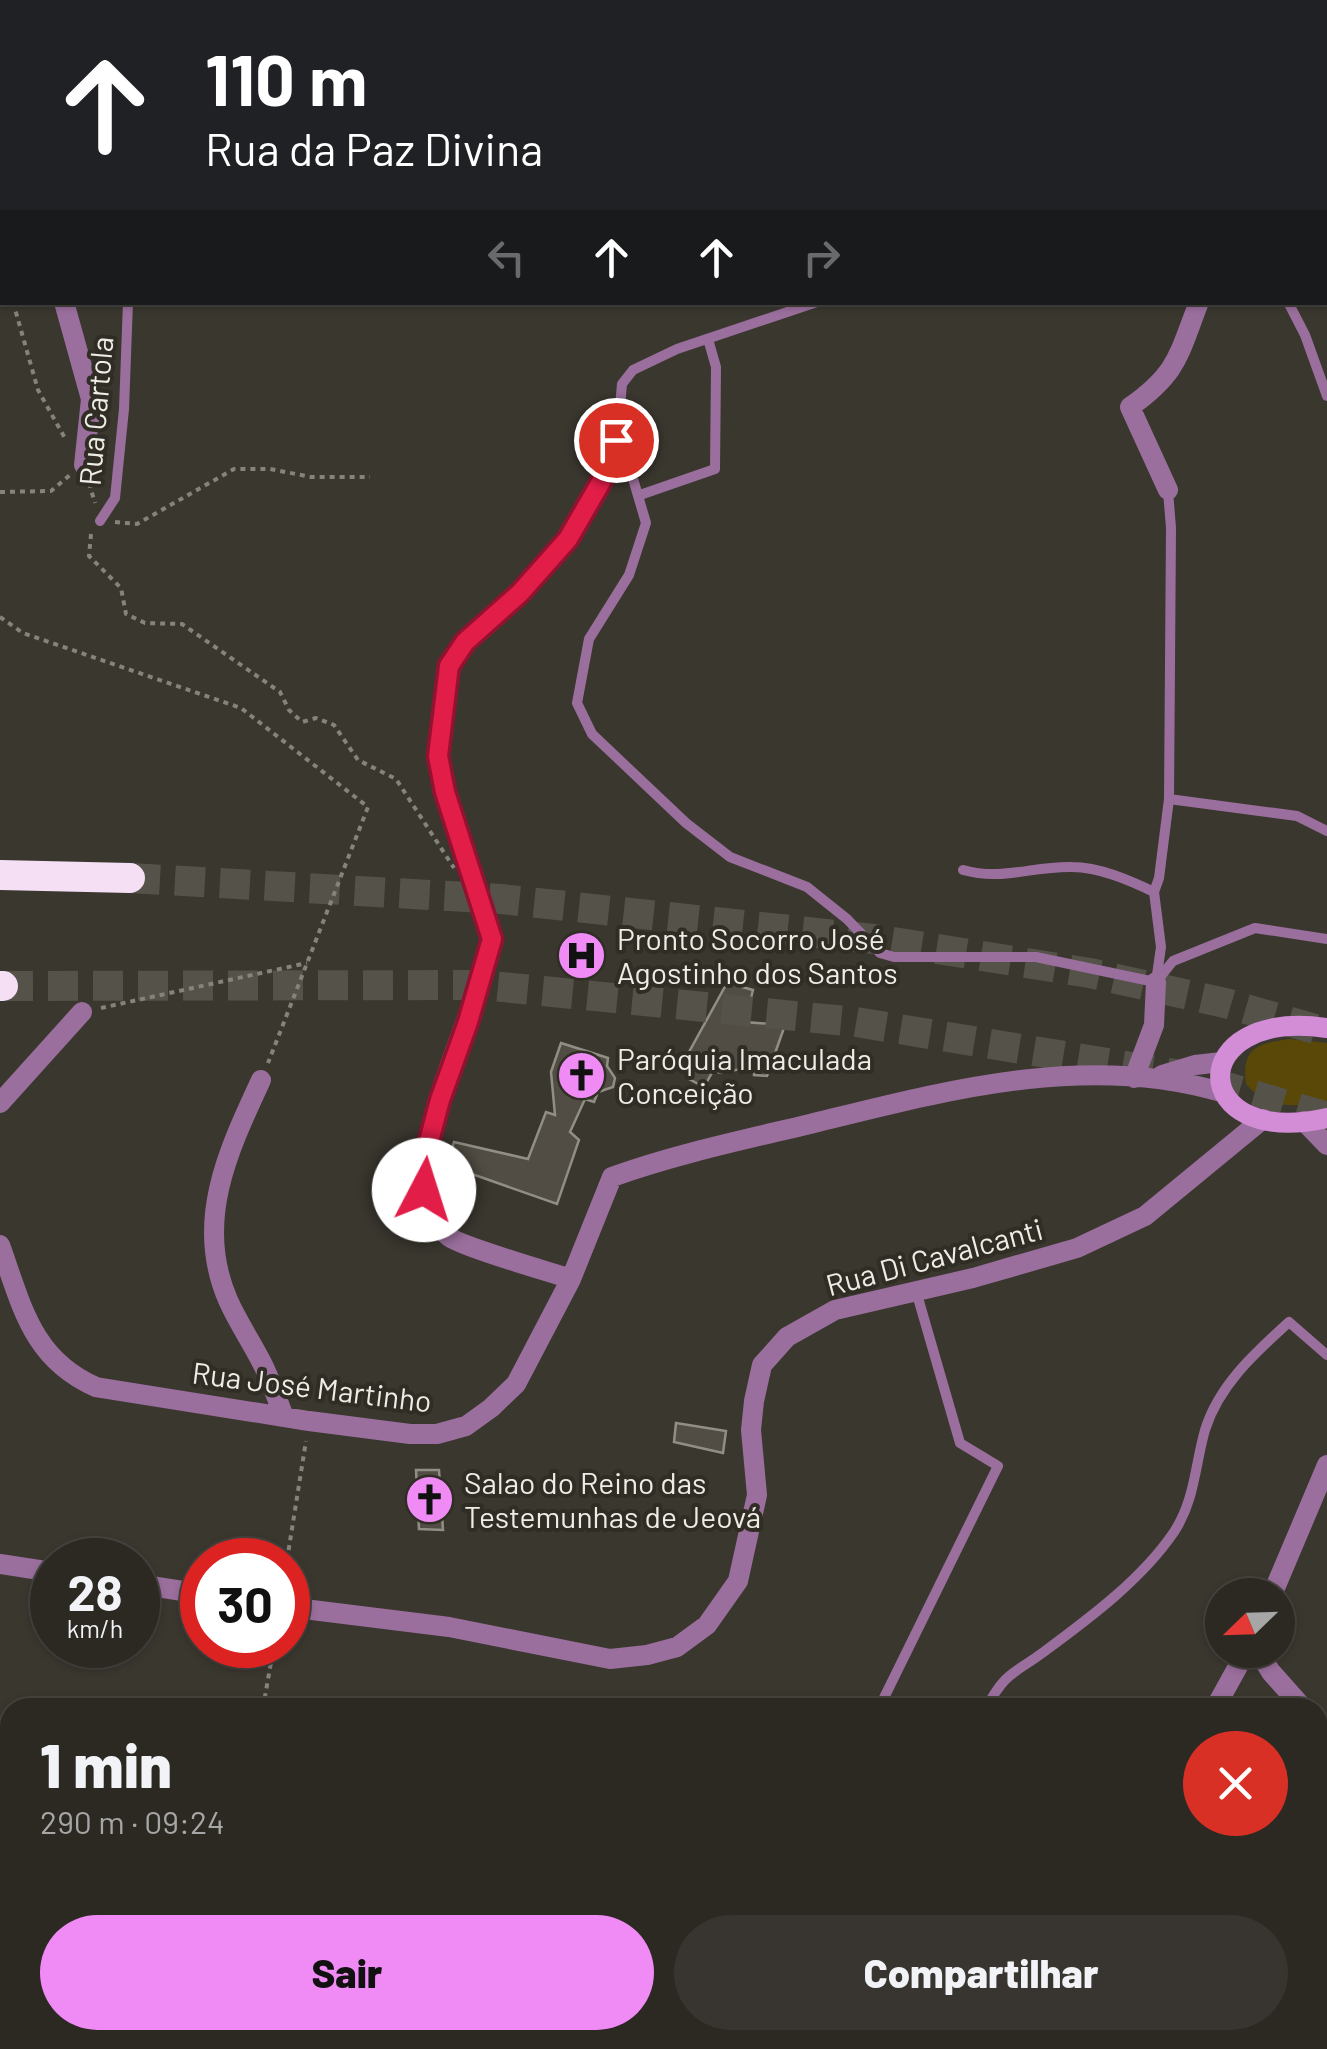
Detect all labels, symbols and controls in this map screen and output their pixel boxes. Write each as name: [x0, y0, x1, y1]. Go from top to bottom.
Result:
text: 110 m: [205, 36, 367, 120]
icon: ahead: [40, 40, 170, 170]
text: Rua da Paz Divina: [205, 121, 543, 175]
icon: left: [479, 230, 534, 285]
icon: ahead: [584, 230, 639, 285]
icon: ahead: [689, 230, 744, 285]
icon: right: [794, 230, 849, 285]
street label: Rua Cartola: [71, 335, 119, 487]
pin: [574, 398, 659, 483]
icon: arrive: [589, 413, 644, 468]
place label: Pronto Socorro José Agostinho dos Santos: [617, 920, 898, 990]
hospital icon: Pronto Socorro José Agostinho dos Santos: [556, 929, 608, 981]
place label: Paróquia Imaculada Conceição: [617, 1040, 872, 1110]
church icon: Paróquia Imaculada Conceição: [556, 1049, 608, 1101]
position arrow: [372, 1138, 476, 1242]
street label: Rua Di Cavalcanti: [822, 1210, 1046, 1302]
street label: Rua José Martinho: [190, 1353, 434, 1419]
place label: Salao do Reino das Testemunhas de Jeová: [464, 1464, 761, 1534]
church icon: Salao do Reino das Testemunhas de Jeová: [403, 1473, 455, 1525]
speed limit sign: 30: [180, 1538, 310, 1668]
text: 28: [67, 1561, 123, 1621]
north arrow: [1205, 1578, 1295, 1668]
map controls: [1205, 1578, 1295, 1668]
text: km/h: [67, 1613, 123, 1643]
text: 1 min: [40, 1728, 172, 1800]
button: close: [1183, 1731, 1288, 1836]
text: 290 m · 09:24: [40, 1802, 225, 1840]
button: Sair: [40, 1915, 654, 2030]
button: Compartilhar: [674, 1915, 1288, 2030]

